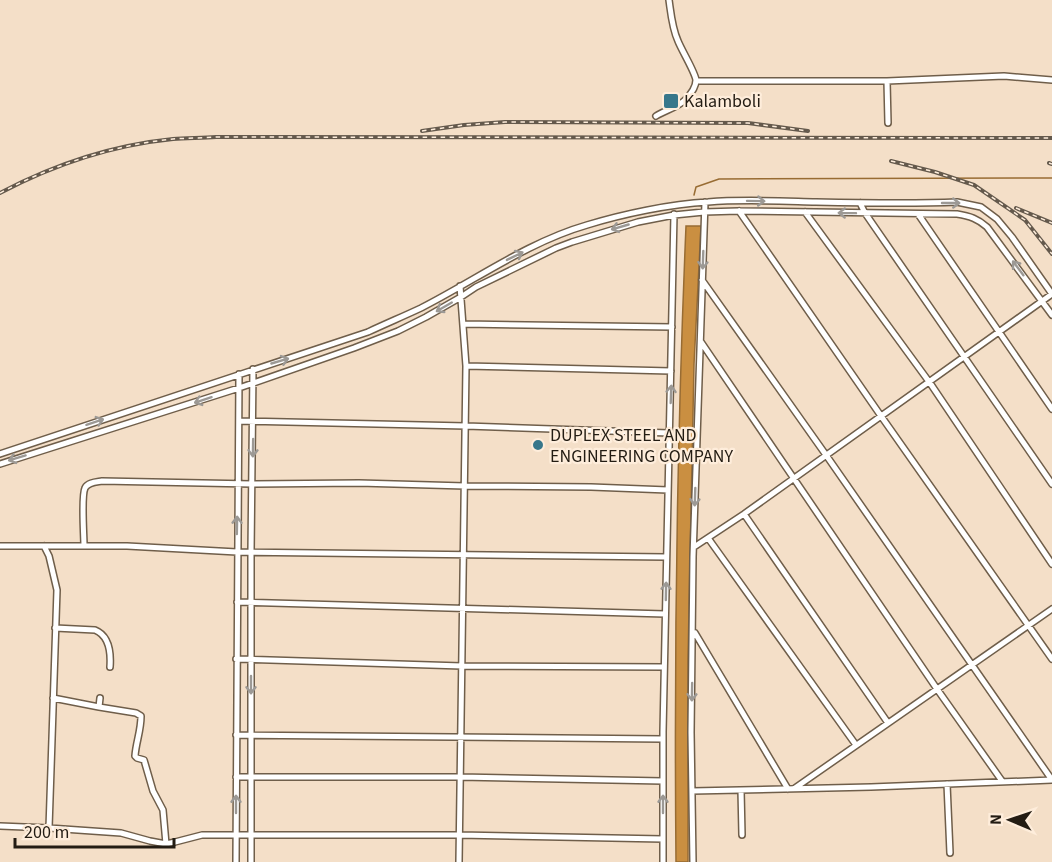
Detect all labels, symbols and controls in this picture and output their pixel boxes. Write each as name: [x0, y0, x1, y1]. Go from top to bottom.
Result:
place label: Kalamboli: [684, 89, 761, 114]
marker: Kalamboli: [662, 92, 680, 110]
one-way arrow: [745, 195, 765, 207]
one-way arrow: [940, 197, 960, 209]
one-way arrow: [837, 207, 857, 219]
one-way arrow: [611, 222, 630, 233]
one-way arrow: [506, 249, 524, 261]
one-way arrow: [697, 250, 708, 270]
one-way arrow: [1011, 260, 1024, 276]
one-way arrow: [435, 302, 452, 314]
one-way arrow: [270, 355, 289, 366]
one-way arrow: [665, 384, 676, 404]
one-way arrow: [194, 395, 213, 406]
one-way arrow: [85, 416, 104, 427]
place label: DUPLEX STEEL AND ENGINEERING COMPANY: [550, 423, 733, 469]
one-way arrow: [247, 438, 258, 458]
marker: DUPLEX STEEL AND ENGINEERING COMPANY: [531, 438, 545, 452]
one-way arrow: [8, 453, 27, 464]
one-way arrow: [690, 487, 701, 507]
one-way arrow: [231, 515, 243, 535]
one-way arrow: [660, 582, 672, 602]
one-way arrow: [245, 675, 257, 695]
one-way arrow: [687, 682, 698, 702]
north arrow: [980, 790, 1040, 850]
one-way arrow: [230, 794, 242, 814]
one-way arrow: [657, 794, 669, 814]
scale bar: [15, 811, 174, 849]
text: N: [985, 814, 1007, 825]
text: 200 m: [24, 820, 69, 845]

